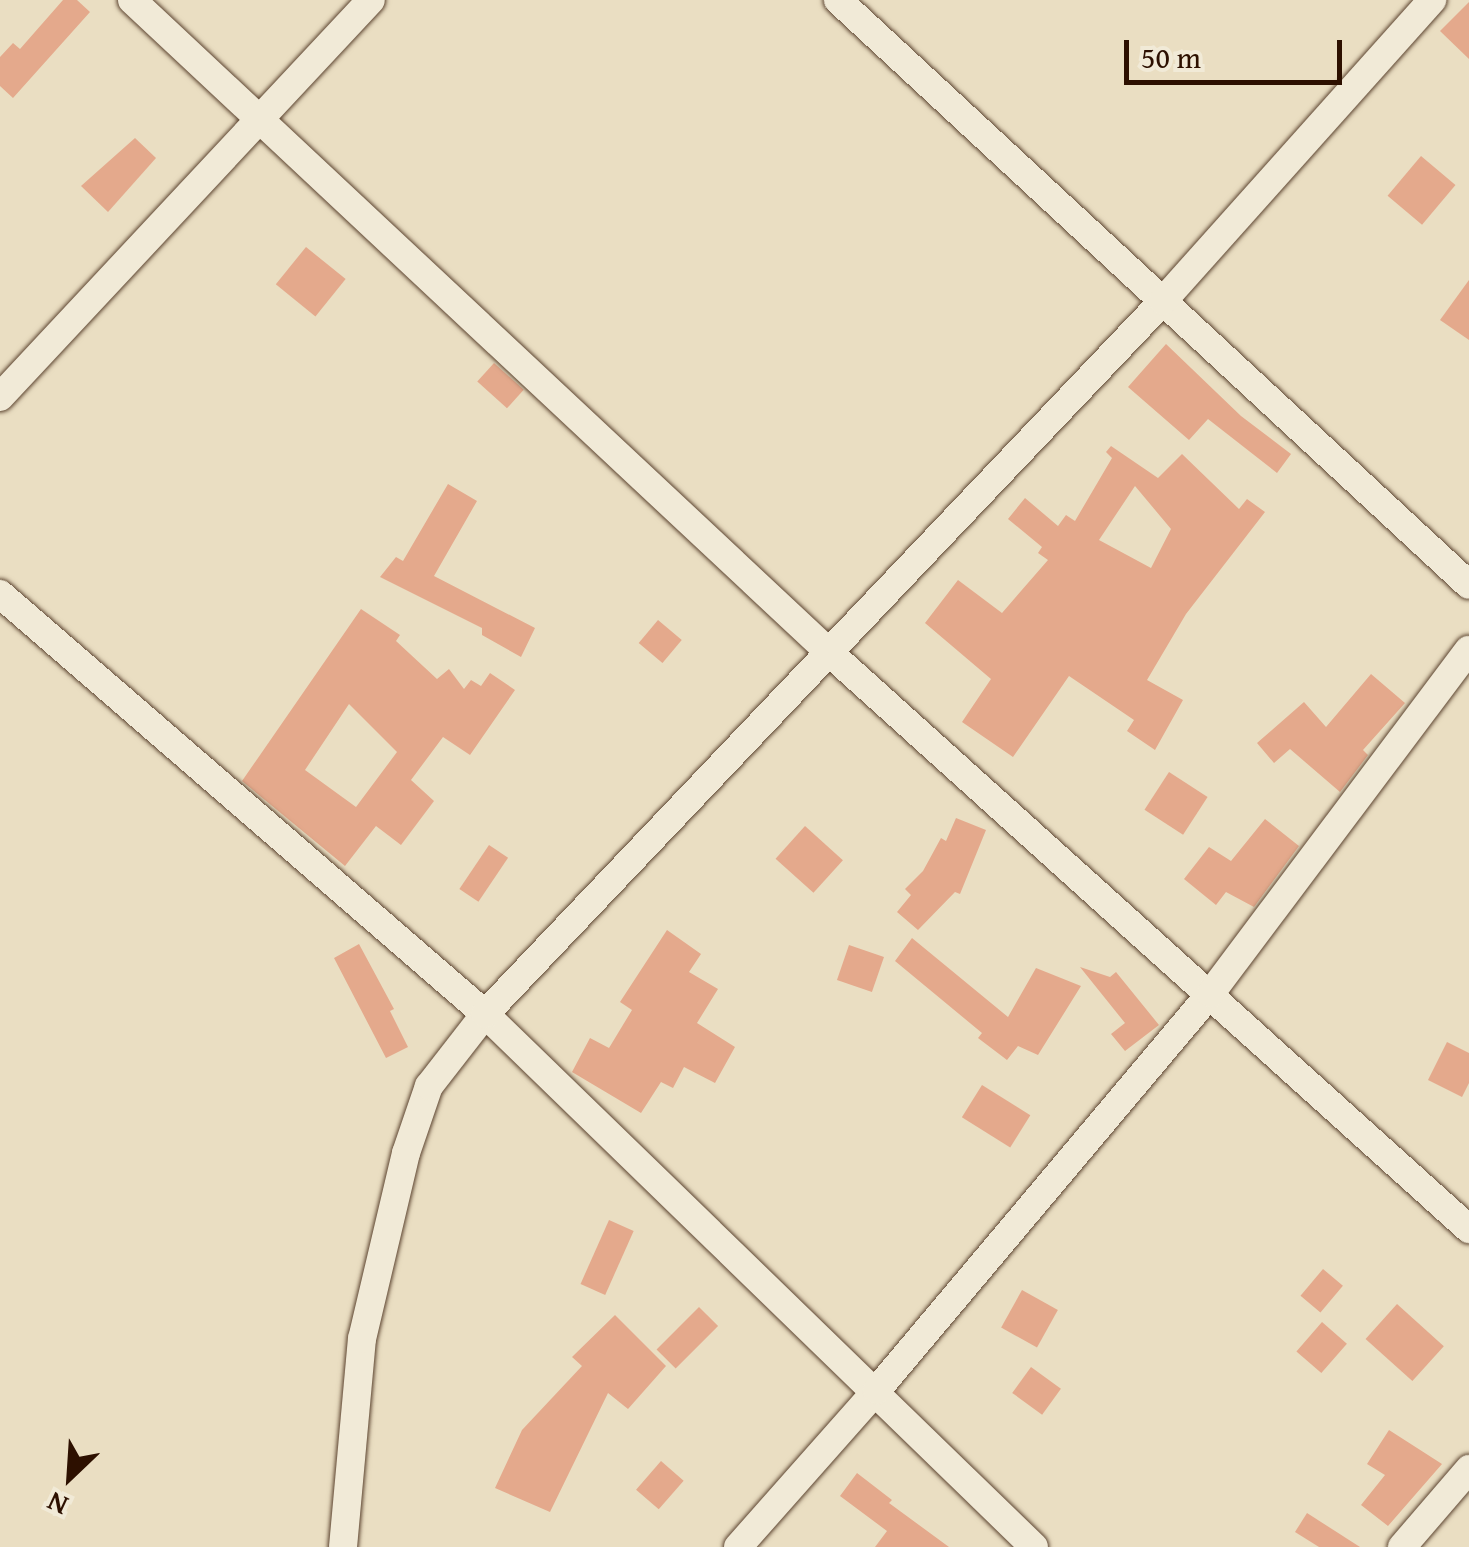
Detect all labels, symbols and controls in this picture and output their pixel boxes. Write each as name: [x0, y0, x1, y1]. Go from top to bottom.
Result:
scale bar: [1129, 20, 1346, 82]
text: 50 m: [1141, 35, 1201, 79]
north arrow: [20, 1427, 120, 1527]
text: N: [40, 1482, 74, 1527]

